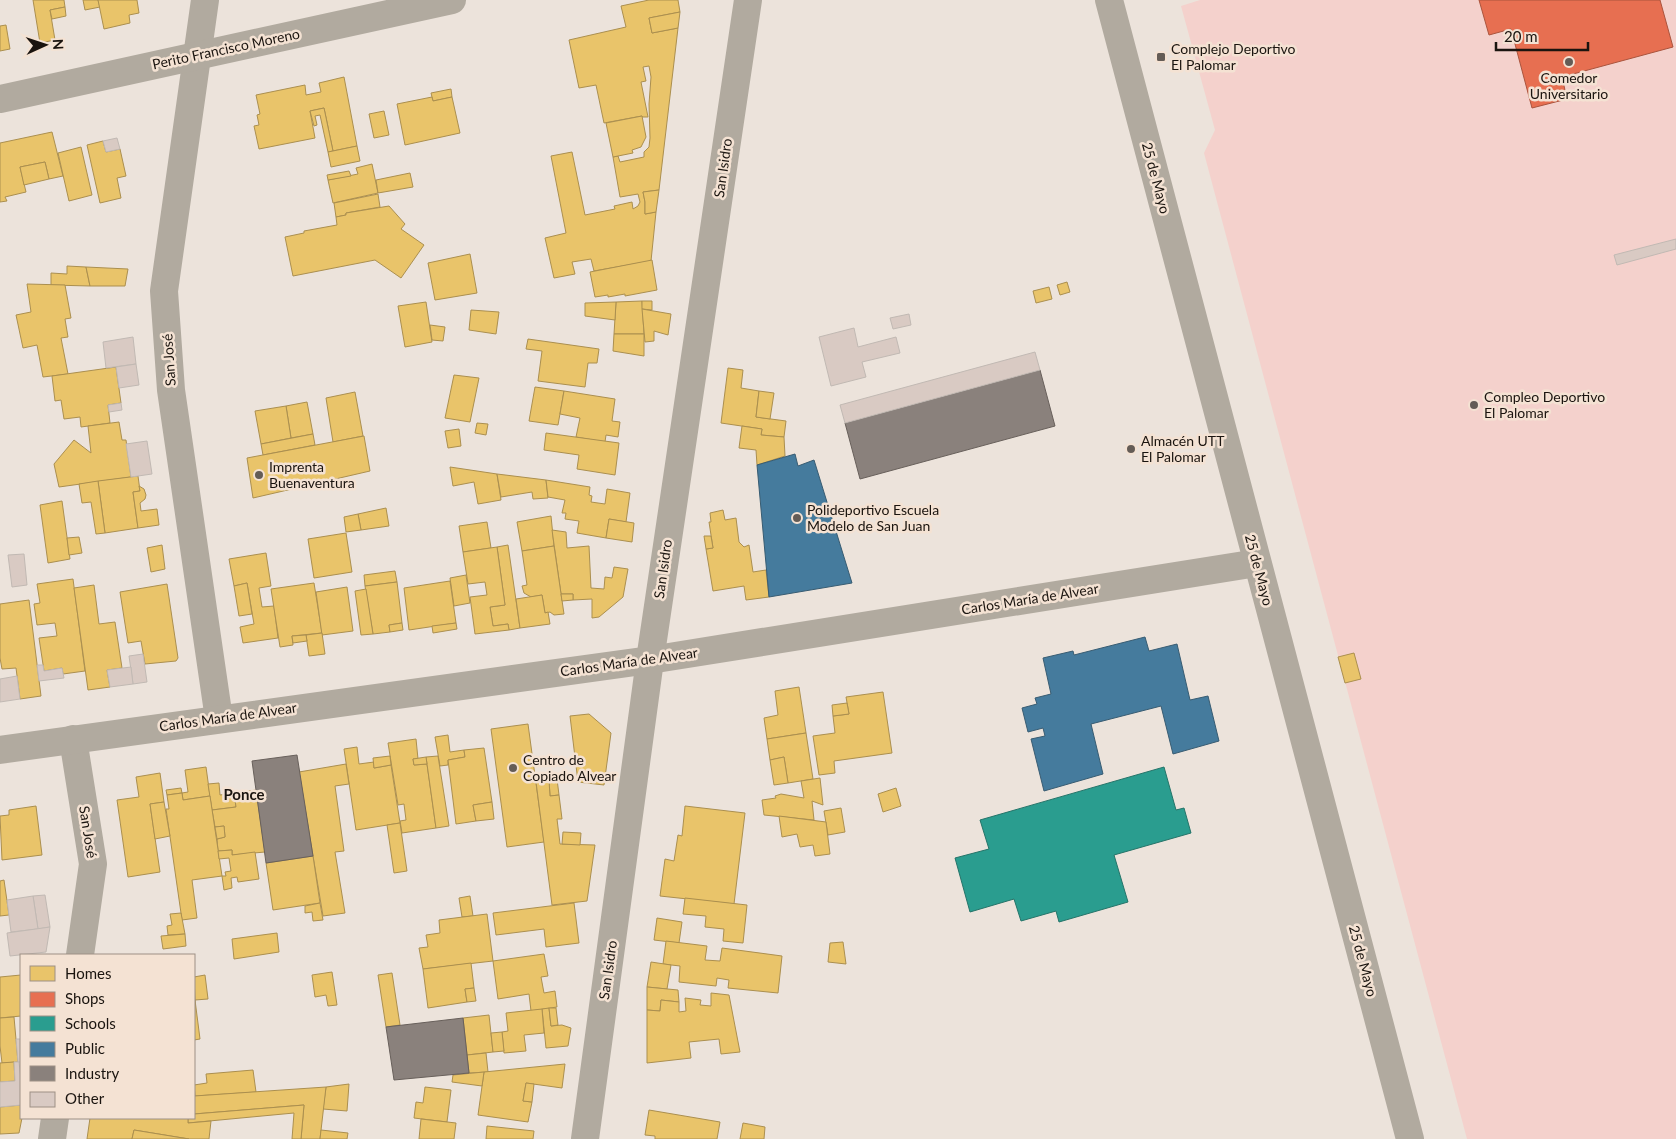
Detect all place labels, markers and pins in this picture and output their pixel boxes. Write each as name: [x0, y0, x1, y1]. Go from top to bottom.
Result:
place label: Complejo Deportivo El Palomar: [1171, 40, 1296, 73]
marker: Complejo Deportivo El Palomar: [1155, 51, 1167, 63]
marker: Comedor Universitario: [1563, 56, 1575, 68]
place label: Comedor Universitario: [1530, 69, 1608, 102]
place label: Compleo Deportivo El Palomar: [1484, 388, 1605, 421]
marker: Compleo Deportivo El Palomar: [1468, 399, 1480, 411]
place label: Almacén UTT El Palomar: [1141, 432, 1225, 465]
marker: Almacén UTT El Palomar: [1125, 443, 1137, 455]
place label: Imprenta Buenaventura: [269, 458, 355, 491]
marker: Imprenta Buenaventura: [253, 469, 265, 481]
place label: Polideportivo Escuela Modelo de San Juan: [807, 501, 939, 534]
marker: Polideportivo Escuela Modelo de San Juan: [791, 512, 803, 524]
place label: Centro de Copiado Alvear: [523, 751, 616, 784]
marker: Centro de Copiado Alvear: [507, 762, 519, 774]

